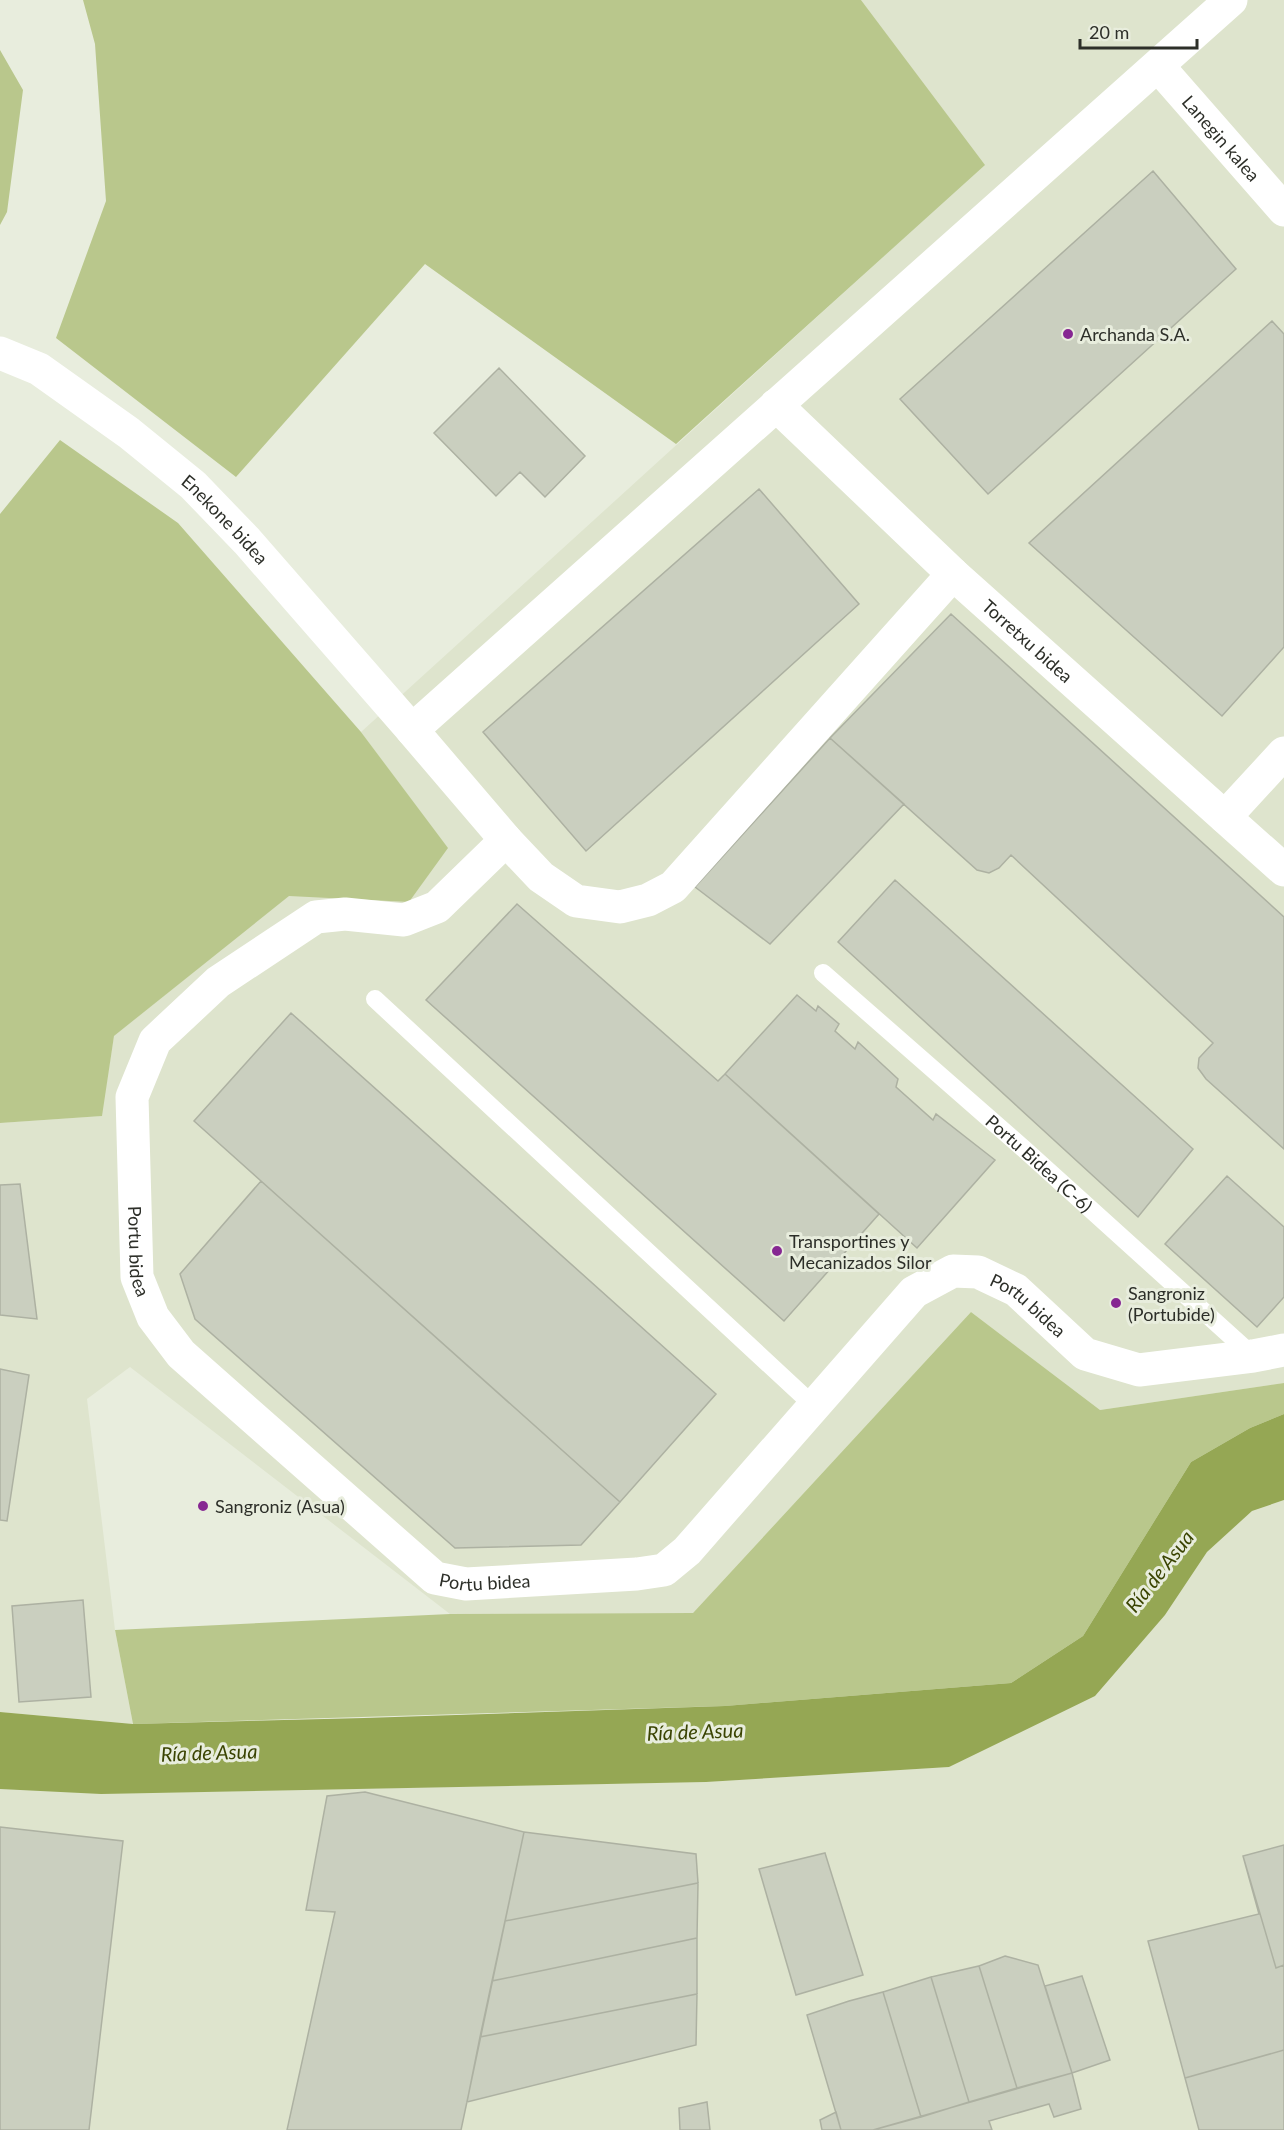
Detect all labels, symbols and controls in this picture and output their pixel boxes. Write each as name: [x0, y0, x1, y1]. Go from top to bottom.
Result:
scale bar: [1080, 12, 1197, 50]
text: 20 m: [1089, 21, 1129, 43]
street label: Lanegin kalea: [1178, 91, 1265, 186]
place label: Archanda S.A.: [1080, 323, 1190, 345]
marker: Archanda S.A.: [1061, 327, 1075, 341]
street label: Enekone bidea: [178, 470, 273, 569]
street label: Torretxu bidea: [978, 595, 1078, 687]
street label: Portu Bidea (C-6): [981, 1110, 1097, 1217]
street label: Portu bidea: [124, 1205, 155, 1300]
place label: Transportines y Mecanizados Silor: [789, 1230, 932, 1273]
marker: Transportines y Mecanizados Silor: [770, 1244, 784, 1258]
street label: Portu bidea: [987, 1268, 1070, 1342]
place label: Sangroniz (Portubide): [1128, 1282, 1215, 1325]
marker: Sangroniz (Portubide): [1109, 1296, 1123, 1310]
place label: Sangroniz (Asua): [215, 1495, 345, 1517]
marker: Sangroniz (Asua): [196, 1499, 210, 1513]
water label: Ría de Asua: [1120, 1525, 1198, 1617]
street label: Portu bidea: [437, 1568, 531, 1595]
water label: Ría de Asua: [646, 1717, 744, 1745]
water label: Ría de Asua: [160, 1738, 258, 1766]

